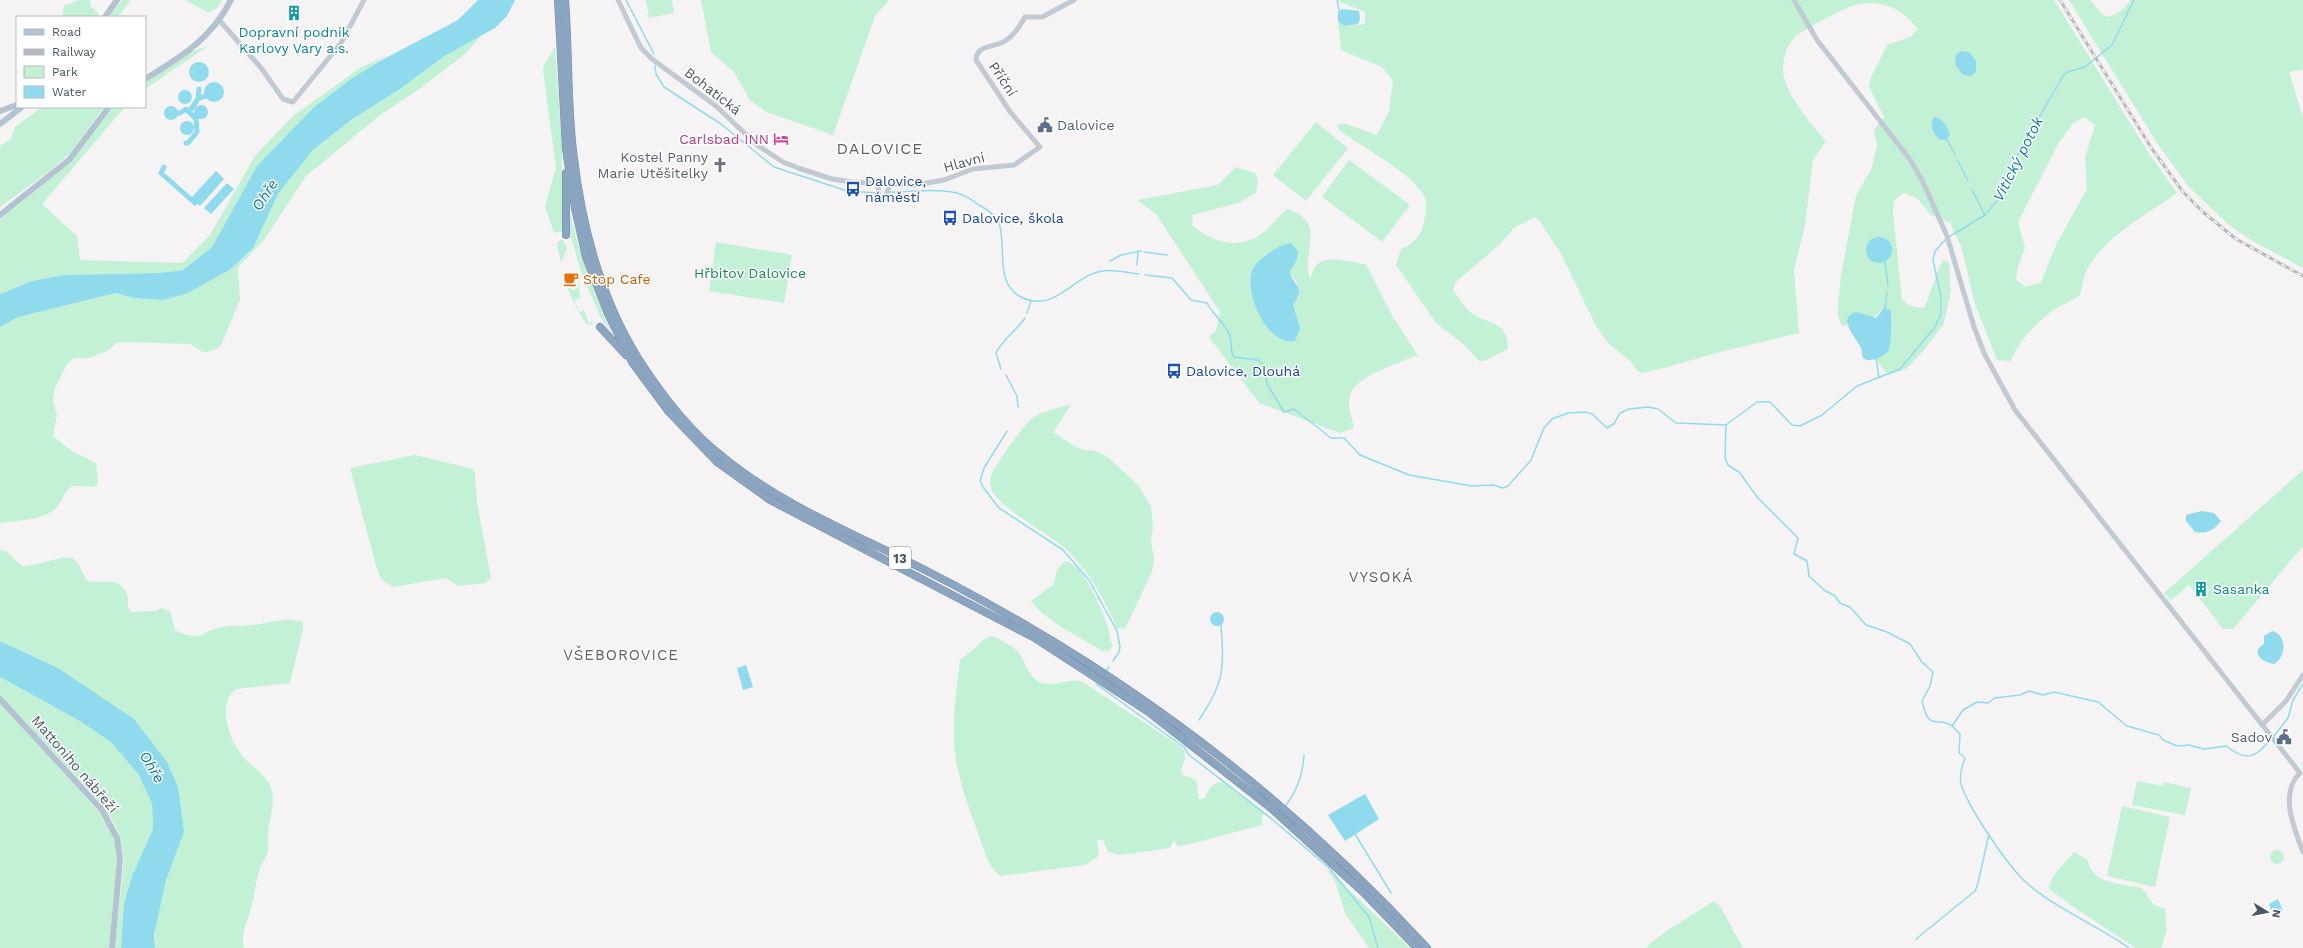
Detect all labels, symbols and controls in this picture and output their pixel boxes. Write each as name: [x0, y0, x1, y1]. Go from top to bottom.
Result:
building icon: Dopravní podnik Karlovy Vary a.s.: [285, 4, 303, 22]
legend: [16, 16, 146, 108]
place label: Dopravní podnik Karlovy Vary a.s.: [238, 24, 350, 56]
text: Road: [52, 25, 81, 39]
text: Railway: [52, 45, 97, 59]
street label: Příční: [986, 59, 1020, 100]
street label: Bohatická: [682, 64, 744, 118]
text: Park: [52, 65, 78, 79]
text: Water: [52, 85, 87, 99]
water label: Vitický potok: [1989, 113, 2047, 204]
public building icon: Dalovice: [1036, 116, 1054, 134]
place label: Dalovice: [1057, 117, 1115, 133]
hotel icon: Carlsbad INN: [772, 130, 790, 148]
place label: Carlsbad INN: [679, 131, 769, 147]
district label: DALOVICE: [837, 139, 923, 158]
place label: Kostel Panny Marie Utěšitelky: [598, 149, 709, 181]
street label: Hlavní: [942, 149, 987, 175]
church icon: Kostel Panny Marie Utěšitelky: [711, 156, 729, 174]
place label: Dalovice, náměstí: [865, 173, 926, 205]
water label: Ohře: [248, 176, 282, 214]
bus stop icon: Dalovice, náměstí: [844, 180, 862, 198]
bus stop icon: Dalovice, škola: [941, 209, 959, 227]
place label: Dalovice, škola: [962, 210, 1064, 226]
park label: Hřbitov Dalovice: [694, 265, 806, 281]
cafe icon: Stop Cafe: [562, 270, 580, 288]
place label: Stop Cafe: [583, 271, 651, 287]
bus stop icon: Dalovice, Dlouhá: [1165, 362, 1183, 380]
place label: Dalovice, Dlouhá: [1186, 363, 1300, 379]
road number: 13: [889, 547, 911, 569]
district label: VYSOKÁ: [1349, 568, 1413, 586]
building icon: Sasanka: [2192, 580, 2210, 598]
place label: Sasanka: [2213, 581, 2270, 597]
district label: VŠEBOROVICE: [563, 645, 679, 664]
street label: Mattoniho nábřeží: [29, 712, 122, 816]
public building icon: Sadov: [2275, 728, 2293, 746]
place label: Sadov: [2231, 729, 2273, 745]
water label: Ohře: [135, 748, 169, 786]
north arrow: [2247, 892, 2287, 932]
text: N: [2269, 909, 2283, 919]

